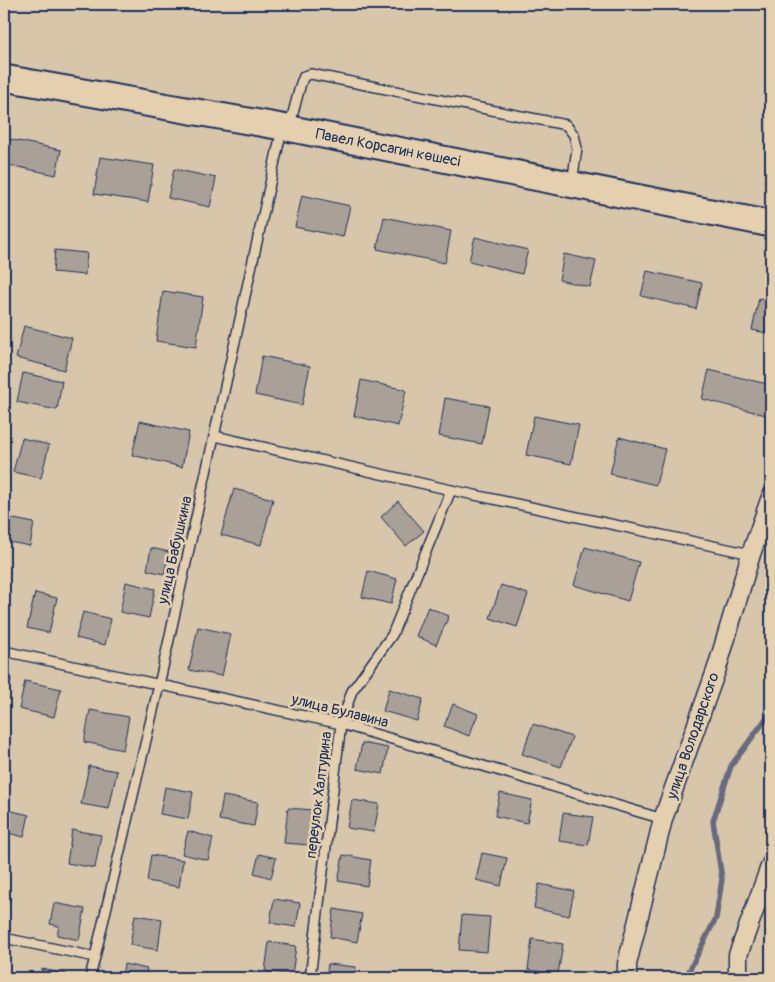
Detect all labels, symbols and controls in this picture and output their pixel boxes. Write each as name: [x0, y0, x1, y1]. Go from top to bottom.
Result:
street label: Павел Корсагин көшесі: [314, 125, 462, 171]
street label: улица Бабушкина: [153, 494, 197, 607]
street label: улица Володарского: [662, 670, 724, 803]
street label: улица Булавина: [289, 690, 391, 732]
street label: переулок Халтурина: [302, 730, 336, 860]

